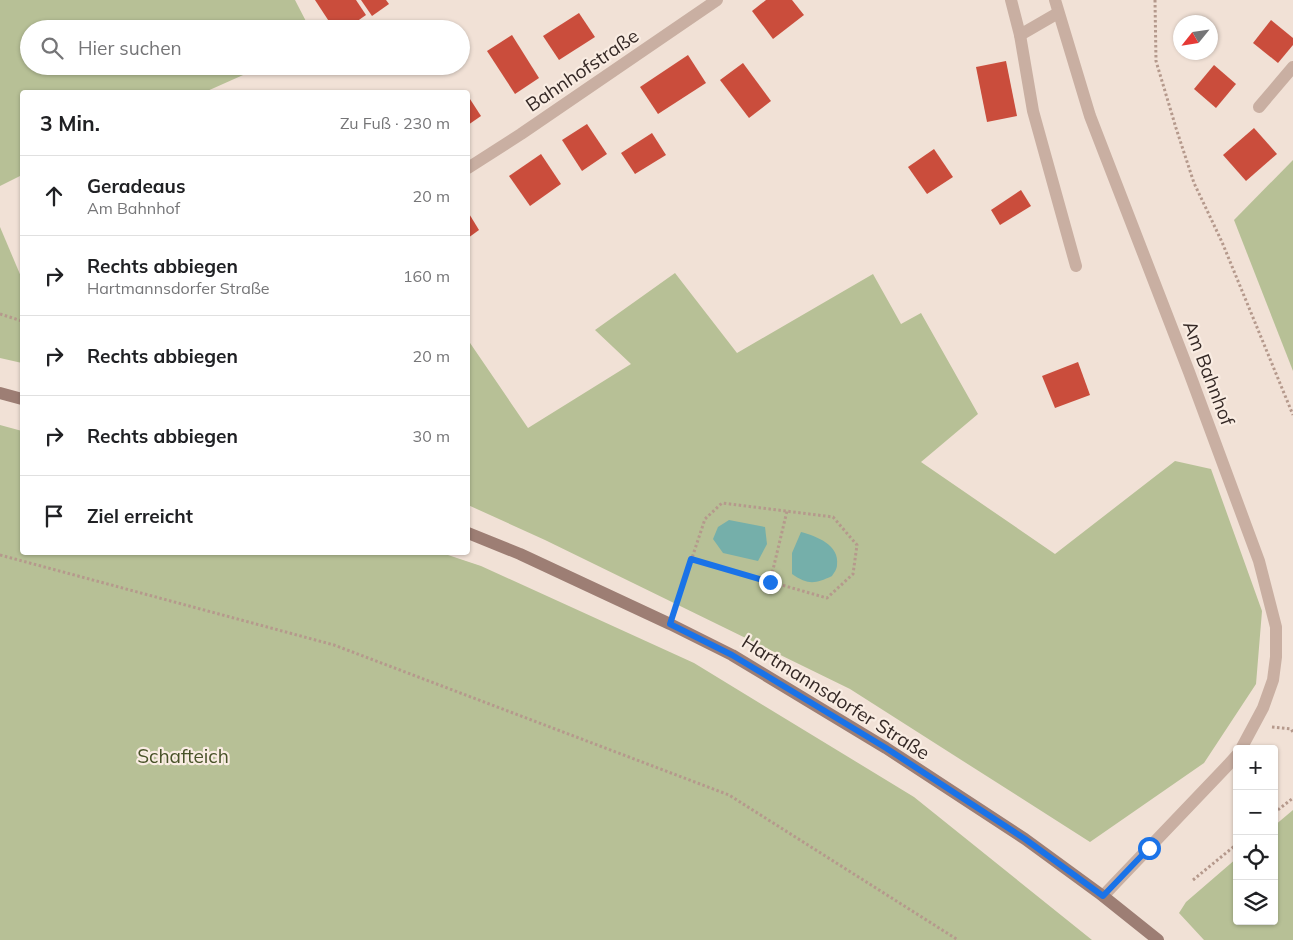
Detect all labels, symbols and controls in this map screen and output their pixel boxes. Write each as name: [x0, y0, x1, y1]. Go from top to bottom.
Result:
north arrow: [1173, 15, 1218, 60]
search box: [20, 20, 470, 75]
street label: Bahnhofstraße: [521, 23, 643, 117]
icon: search: [38, 34, 66, 62]
text: Hier suchen: [78, 36, 182, 60]
text: 3 Min.: [40, 110, 100, 136]
text: Zu Fuß · 230 m: [340, 113, 450, 133]
text: Geradeaus: [87, 174, 185, 198]
icon: ahead: [40, 182, 68, 210]
text: 20 m: [413, 186, 450, 206]
text: Am Bahnhof: [87, 198, 180, 218]
text: Rechts abbiegen: [87, 254, 238, 278]
icon: right: [40, 262, 68, 290]
text: 160 m: [403, 266, 450, 286]
text: Hartmannsdorfer Straße: [87, 278, 270, 298]
street label: Am Bahnhof: [1178, 317, 1240, 429]
icon: right: [40, 342, 68, 370]
text: Rechts abbiegen: [87, 344, 238, 368]
text: 20 m: [413, 346, 450, 366]
icon: right: [40, 422, 68, 450]
text: Rechts abbiegen: [87, 424, 238, 448]
text: 30 m: [413, 426, 450, 446]
icon: arrive: [40, 502, 68, 530]
text: Ziel erreicht: [87, 504, 193, 528]
route end: [759, 571, 782, 594]
street label: Hartmannsdorfer Straße: [738, 629, 934, 765]
park label: Schafteich: [137, 744, 229, 768]
map controls: [1233, 745, 1278, 925]
button: +: [1233, 745, 1278, 790]
button: −: [1233, 790, 1278, 835]
button: locate: [1233, 835, 1278, 880]
route start: [1138, 837, 1161, 860]
button: layers: [1233, 880, 1278, 925]

